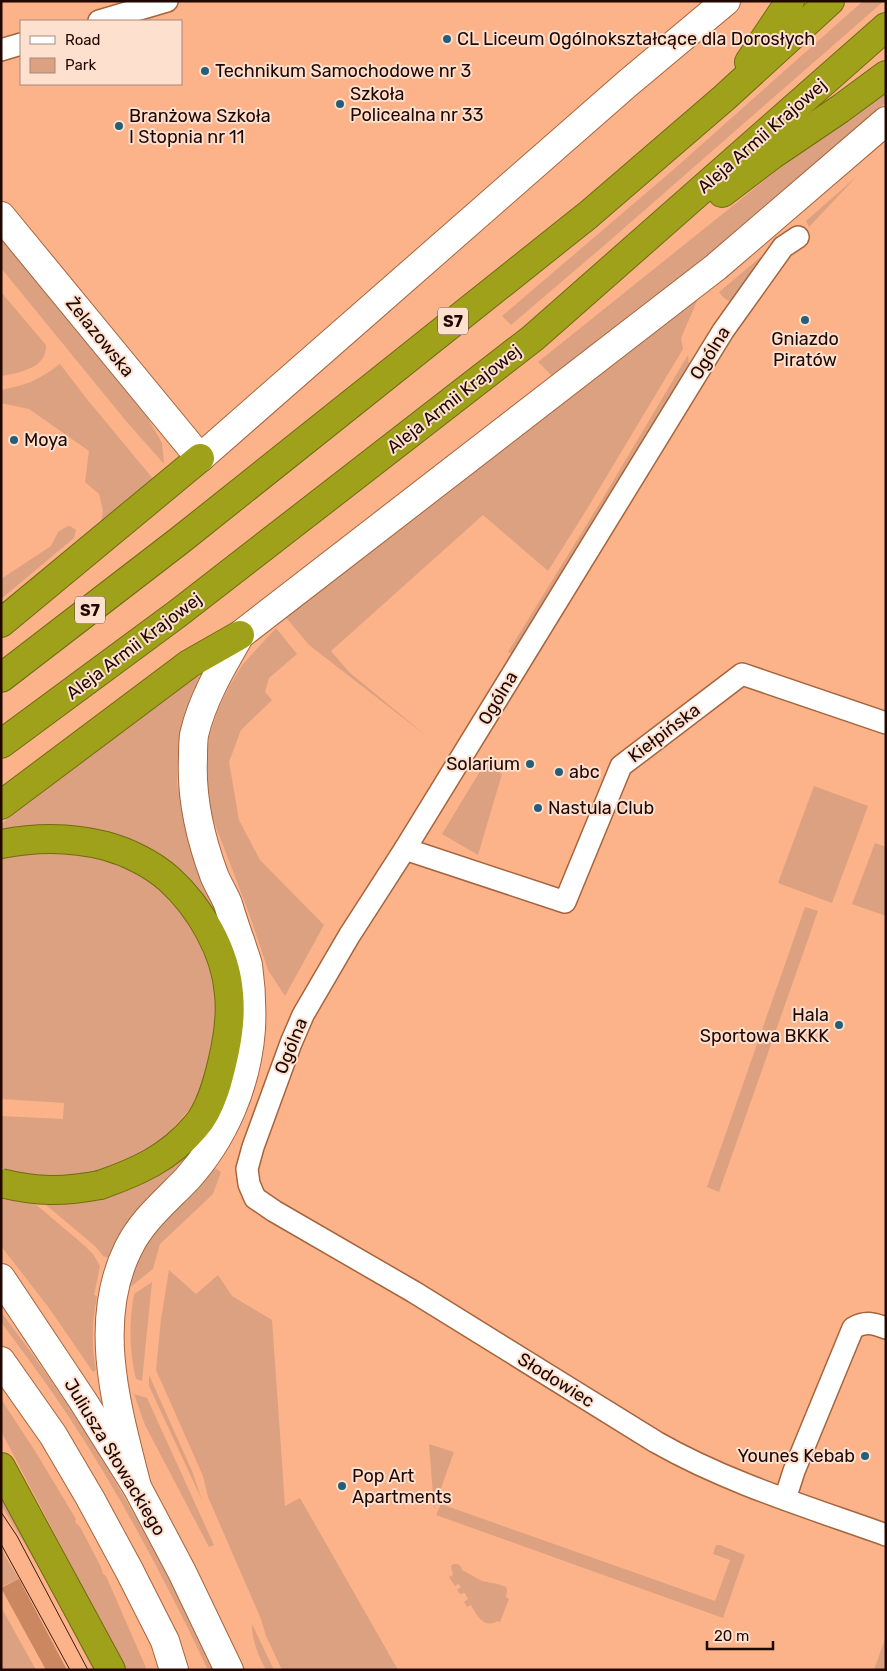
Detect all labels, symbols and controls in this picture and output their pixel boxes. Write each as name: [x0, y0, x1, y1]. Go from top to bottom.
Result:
legend: [20, 20, 182, 85]
place label: CL Liceum Ogólnokształcące dla Dorosłych: [457, 28, 815, 50]
text: Road: [65, 31, 101, 49]
marker: CL Liceum Ogólnokształcące dla Dorosłych: [441, 33, 453, 45]
text: Park: [65, 56, 96, 74]
place label: Technikum Samochodowe nr 3: [215, 60, 471, 82]
marker: Technikum Samochodowe nr 3: [199, 65, 211, 77]
street label: Aleja Armii Krajowej: [693, 74, 831, 198]
place label: Szkoła Policealna nr 33: [350, 83, 483, 126]
marker: Szkoła Policealna nr 33: [334, 98, 346, 110]
place label: Branżowa Szkoła I Stopnia nr 11: [129, 105, 271, 148]
marker: Branżowa Szkoła I Stopnia nr 11: [113, 120, 125, 132]
street label: Żelazowska: [61, 293, 139, 381]
road number: S7: [438, 308, 468, 334]
marker: Gniazdo Piratów: [799, 314, 811, 326]
street label: Ogólna: [685, 322, 735, 384]
place label: Gniazdo Piratów: [771, 328, 839, 371]
street label: Aleja Armii Krajowej: [383, 340, 525, 458]
place label: Moya: [24, 429, 68, 451]
marker: Moya: [8, 434, 20, 446]
street label: Aleja Armii Krajowej: [62, 588, 206, 704]
road number: S7: [75, 596, 105, 624]
street label: Ogólna: [474, 667, 522, 729]
street label: Kiełpińska: [624, 699, 704, 767]
place label: Solarium: [446, 753, 520, 775]
marker: Solarium: [524, 758, 536, 770]
place label: abc: [569, 761, 600, 783]
marker: abc: [553, 766, 565, 778]
place label: Nastula Club: [548, 797, 654, 819]
marker: Nastula Club: [532, 802, 544, 814]
place label: Hala Sportowa BKKK: [700, 1004, 829, 1047]
street label: Ogólna: [270, 1015, 312, 1077]
marker: Hala Sportowa BKKK: [833, 1019, 845, 1031]
street label: Słodowiec: [514, 1348, 598, 1412]
street label: Juliusza Słowackiego: [59, 1374, 171, 1540]
place label: Younes Kebab: [737, 1445, 855, 1467]
marker: Younes Kebab: [859, 1450, 871, 1462]
place label: Pop Art Apartments: [352, 1465, 452, 1508]
marker: Pop Art Apartments: [336, 1480, 348, 1492]
scale bar: [707, 1618, 773, 1650]
text: 20 m: [714, 1627, 749, 1645]

